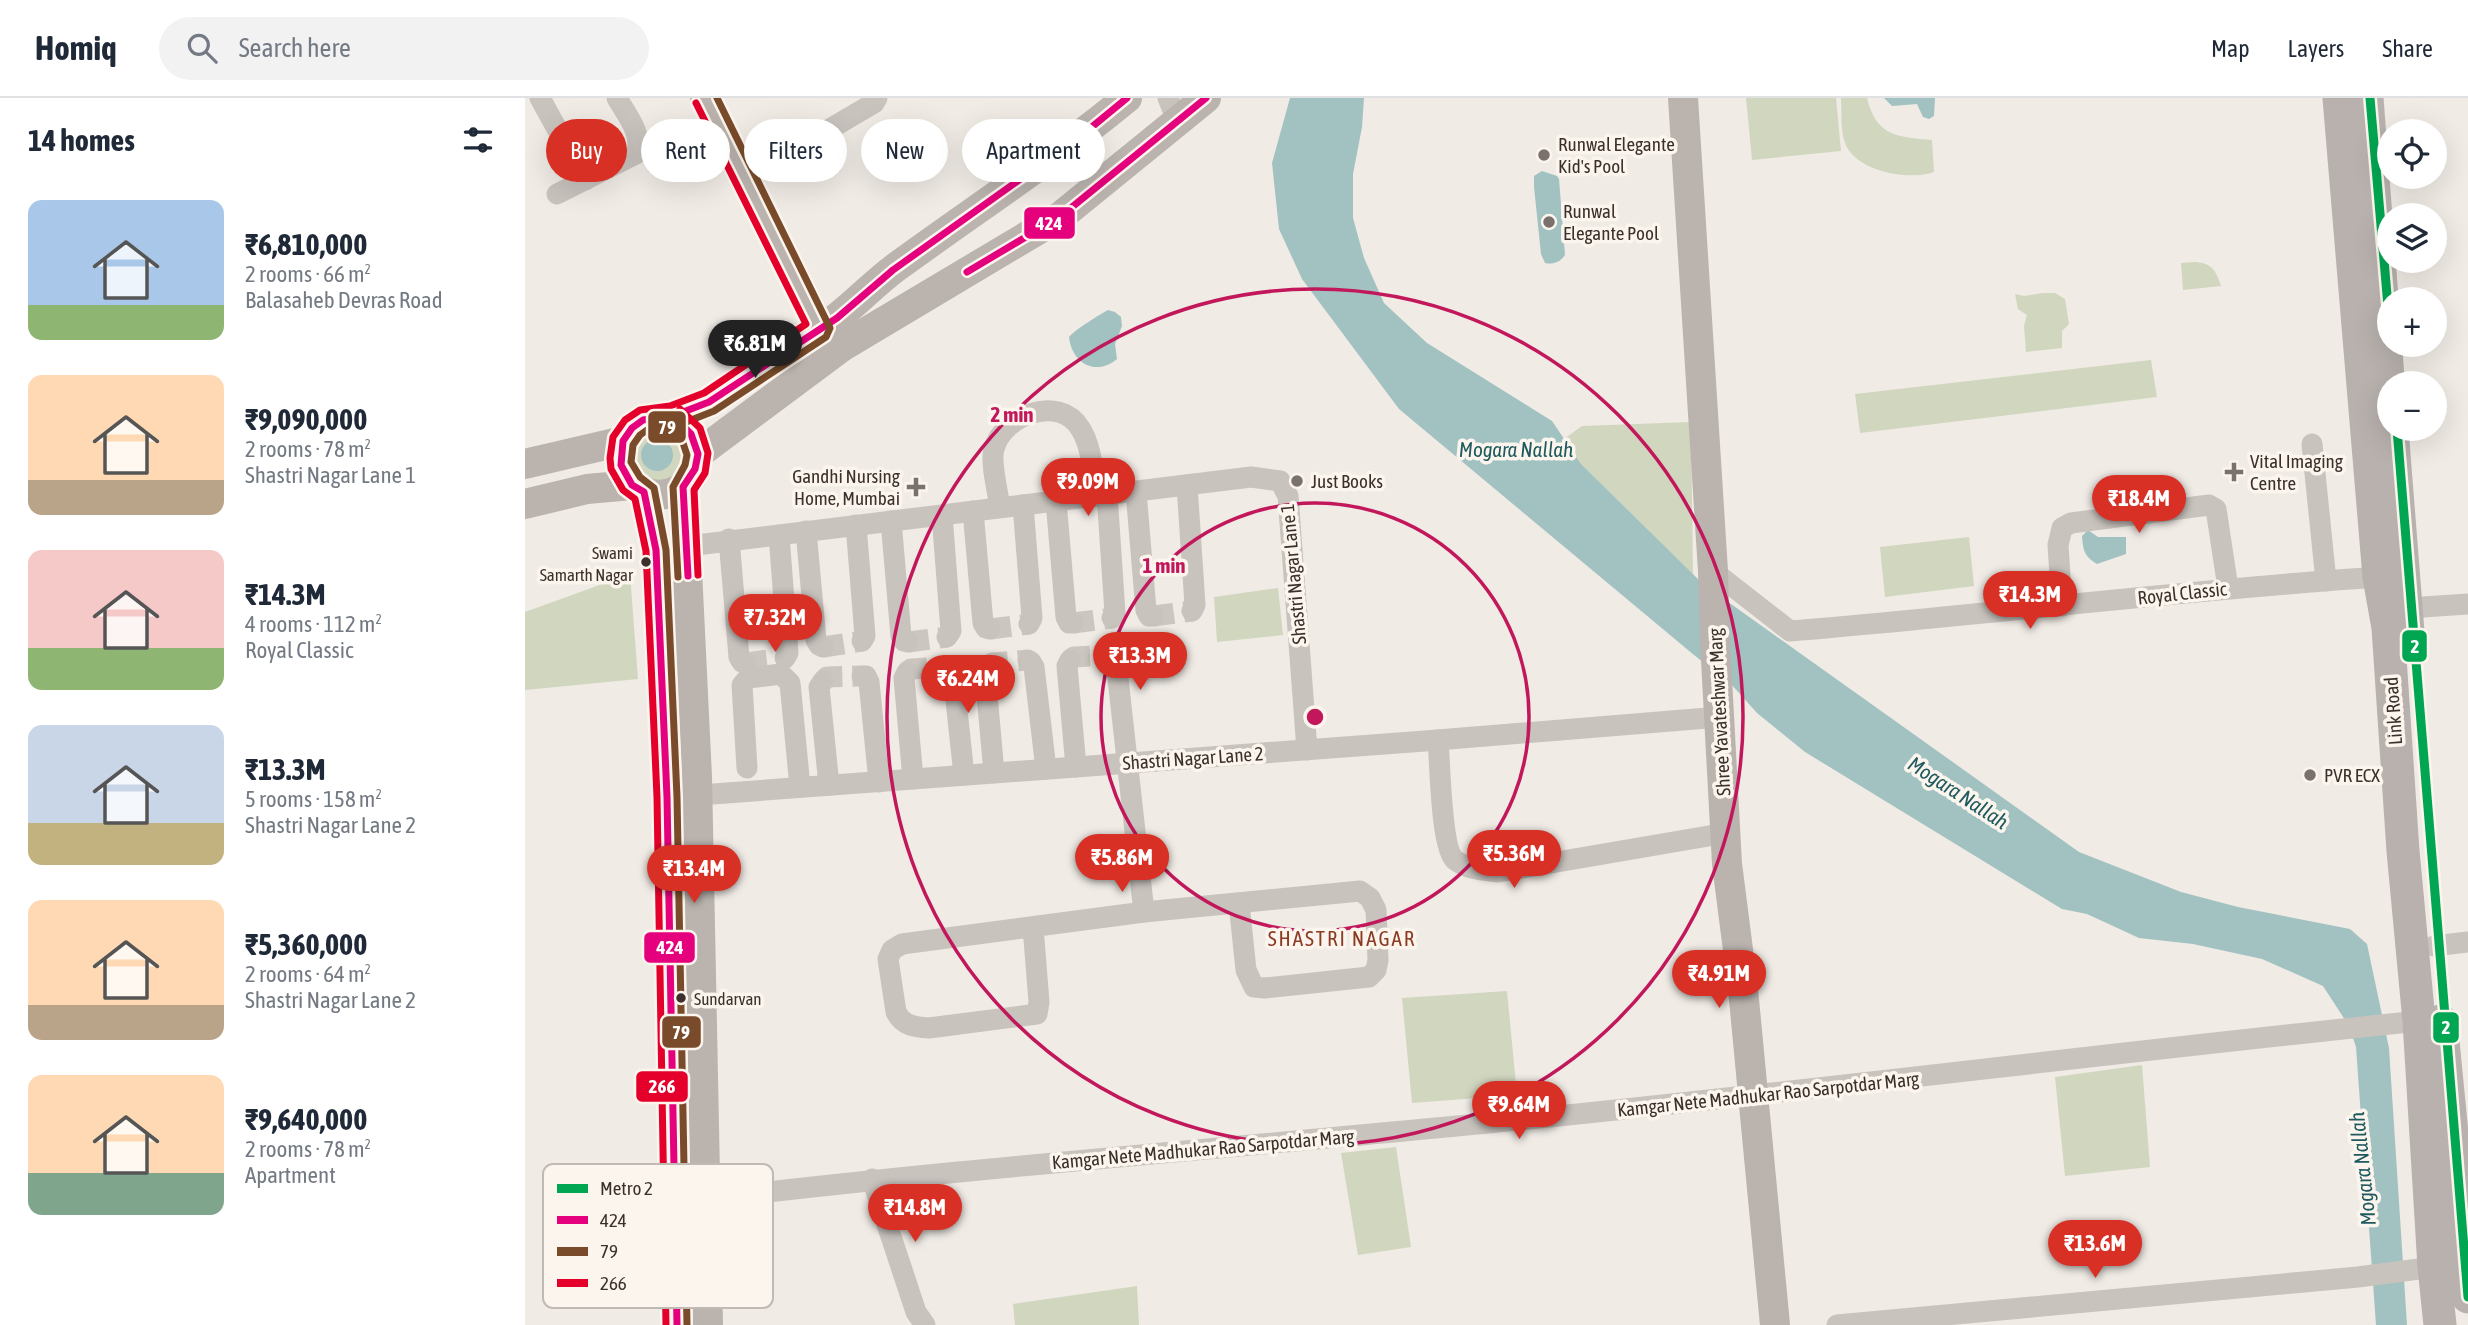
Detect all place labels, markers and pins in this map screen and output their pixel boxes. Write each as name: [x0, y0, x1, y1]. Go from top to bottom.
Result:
place label: Runwal Elegante Kid's Pool: [1558, 133, 1675, 177]
marker: Runwal Elegante Kid's Pool: [1536, 147, 1552, 163]
place label: Runwal Elegante Pool: [1563, 200, 1659, 244]
marker: Runwal Elegante Pool: [1541, 214, 1557, 230]
pin: ₹6.81M: [698, 320, 812, 380]
place label: Vital Imaging Centre: [2250, 450, 2344, 494]
pin: ₹9.09M: [1031, 458, 1145, 518]
marker: Vital Imaging Centre: [2224, 462, 2244, 482]
place label: Gandhi Nursing Home, Mumbai: [792, 465, 901, 509]
place label: Just Books: [1311, 470, 1383, 492]
marker: Just Books: [1289, 473, 1305, 489]
pin: ₹18.4M: [2082, 476, 2196, 535]
marker: Gandhi Nursing Home, Mumbai: [906, 477, 926, 497]
place label: Swami Samarth Nagar: [540, 543, 634, 585]
marker: Swami Samarth Nagar: [639, 555, 653, 569]
pin: ₹14.3M: [1973, 572, 2087, 631]
pin: ₹7.32M: [718, 594, 832, 654]
pin: ₹13.3M: [1083, 632, 1197, 692]
pin: ₹6.24M: [911, 656, 1025, 715]
centre of rings: [1303, 705, 1327, 729]
place label: PVR ECX: [2324, 764, 2380, 786]
marker: PVR ECX: [2302, 767, 2318, 783]
pin: ₹5.36M: [1457, 830, 1571, 890]
pin: ₹5.86M: [1065, 834, 1179, 894]
pin: ₹13.4M: [637, 846, 751, 905]
pin: ₹4.91M: [1662, 950, 1776, 1010]
place label: Sundarvan: [694, 989, 762, 1009]
marker: Sundarvan: [674, 991, 688, 1005]
pin: ₹9.64M: [1462, 1082, 1576, 1141]
pin: ₹14.8M: [858, 1184, 972, 1244]
pin: ₹13.6M: [2038, 1220, 2152, 1280]

